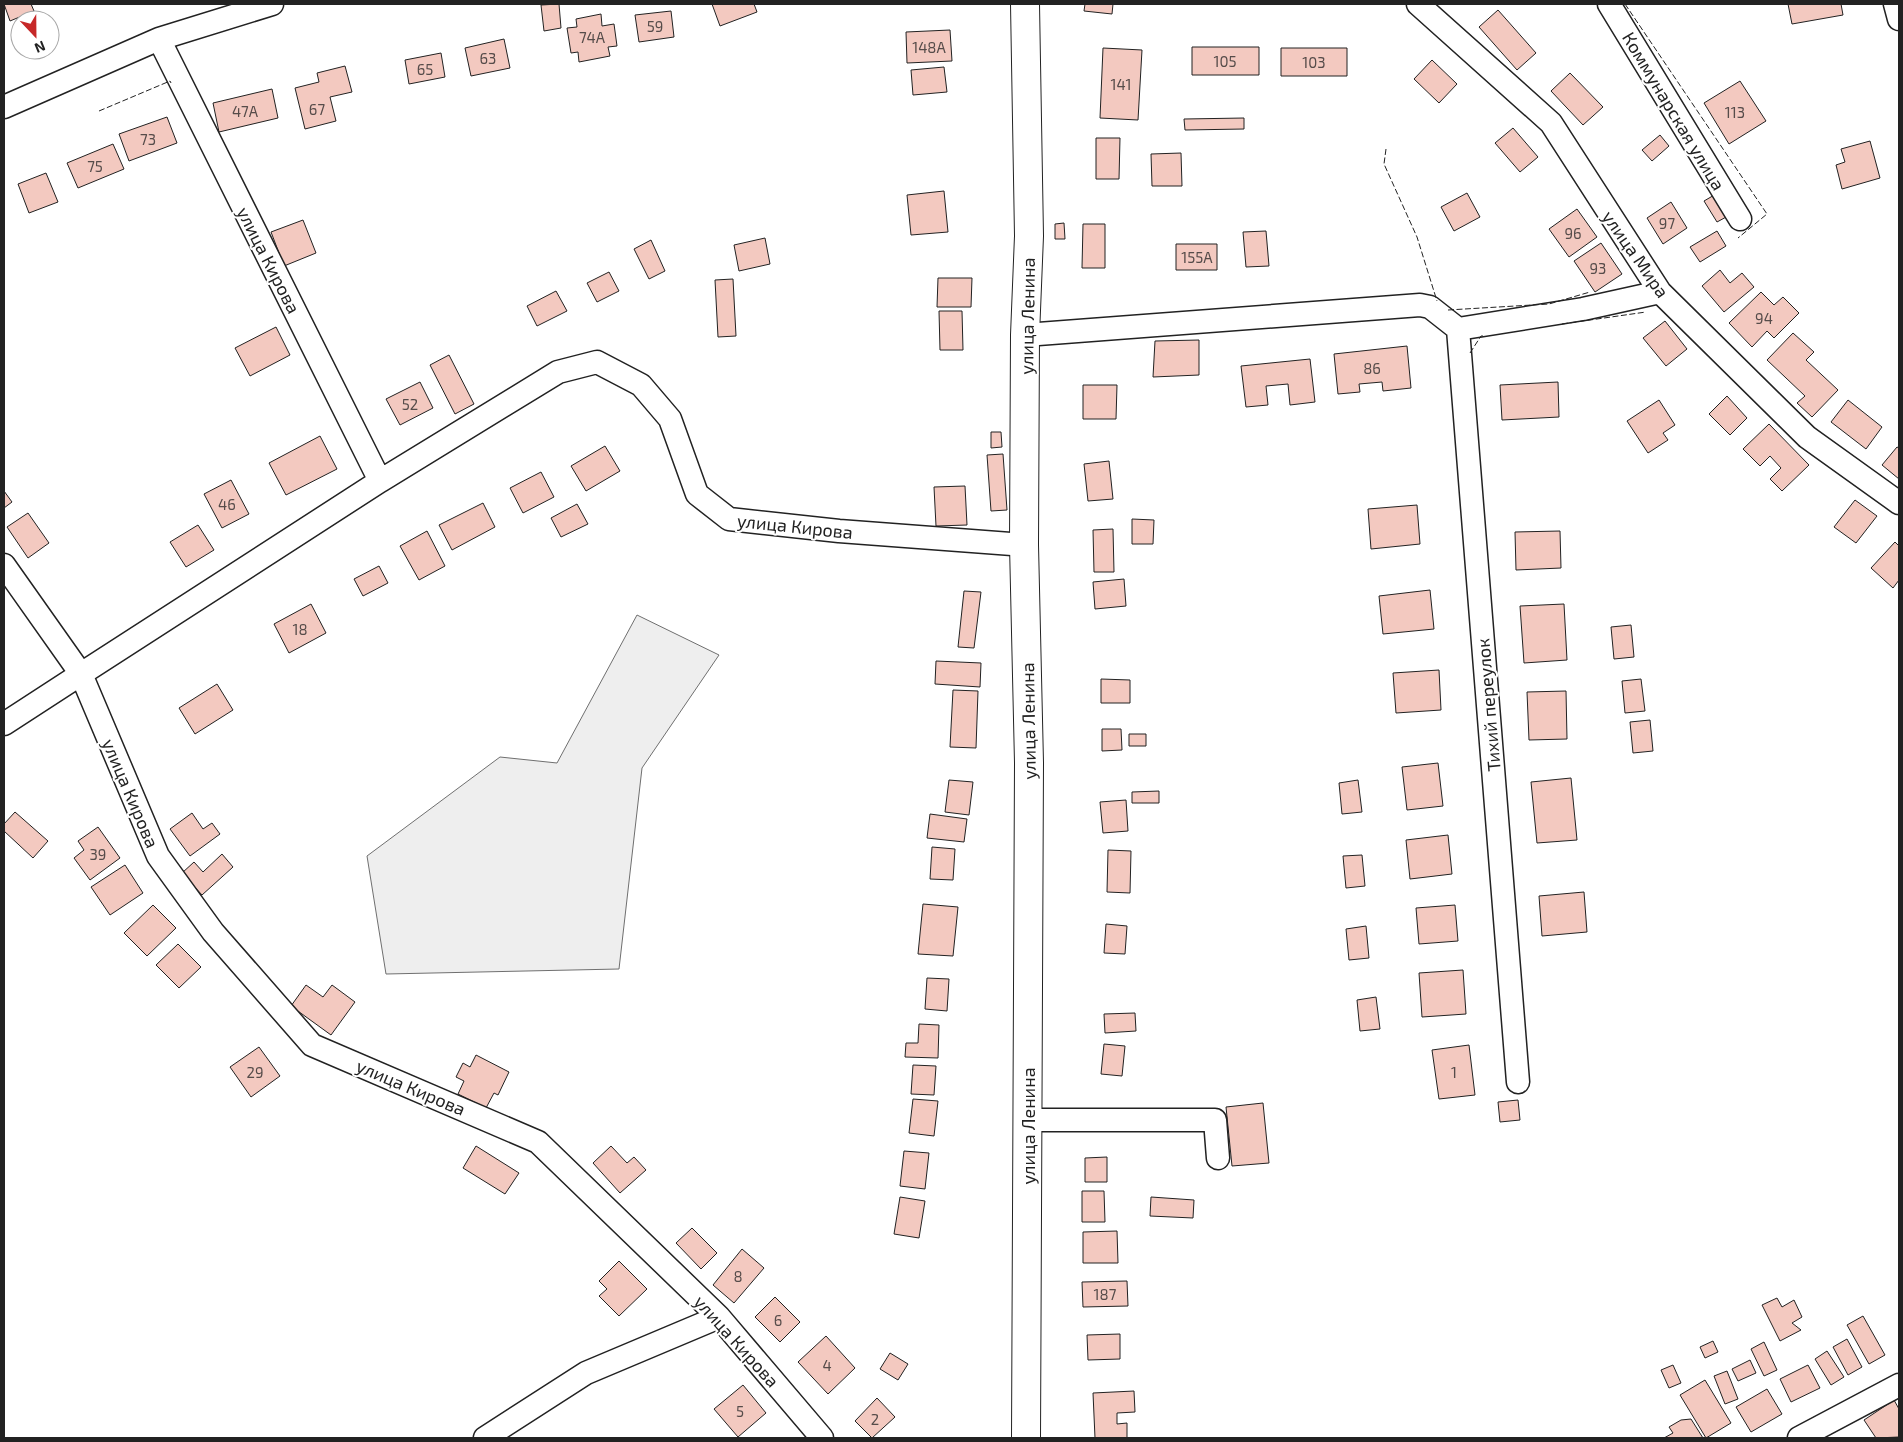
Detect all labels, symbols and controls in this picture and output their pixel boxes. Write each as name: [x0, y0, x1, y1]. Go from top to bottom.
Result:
north arrow: [10, 10, 60, 60]
house number: 59: [647, 17, 663, 35]
house number: 74А: [579, 28, 606, 46]
street label: Коммунарская улица: [1618, 28, 1730, 194]
text: N: [32, 38, 48, 57]
house number: 148А: [912, 38, 946, 56]
house number: 63: [480, 49, 496, 67]
house number: 105: [1213, 52, 1237, 70]
house number: 103: [1302, 53, 1326, 71]
house number: 65: [417, 60, 433, 78]
house number: 141: [1110, 75, 1132, 93]
house number: 67: [309, 100, 325, 118]
house number: 47А: [232, 102, 259, 120]
house number: 113: [1725, 103, 1745, 121]
house number: 73: [140, 130, 156, 148]
house number: 75: [87, 157, 103, 175]
street label: улица Кирова: [233, 203, 305, 317]
street label: улица Мира: [1598, 206, 1674, 302]
house number: 97: [1659, 214, 1675, 232]
house number: 96: [1564, 224, 1582, 242]
house number: 155А: [1181, 248, 1213, 266]
street label: улица Ленина: [1015, 257, 1039, 375]
house number: 93: [1590, 259, 1606, 277]
house number: 94: [1755, 309, 1773, 327]
house number: 86: [1363, 359, 1381, 377]
house number: 52: [402, 395, 418, 413]
house number: 46: [218, 495, 236, 513]
street label: улица Кирова: [736, 509, 854, 543]
house number: 18: [292, 620, 308, 638]
street label: Тихий переулок: [1471, 637, 1505, 772]
street label: улица Ленина: [1016, 662, 1040, 780]
street label: улица Кирова: [98, 735, 164, 851]
house number: 39: [90, 845, 106, 863]
street label: улица Кирова: [353, 1054, 469, 1120]
house number: 29: [246, 1063, 264, 1081]
house number: 1: [1451, 1063, 1457, 1081]
street label: улица Ленина: [1017, 1067, 1039, 1185]
house number: 8: [733, 1267, 743, 1285]
house number: 187: [1094, 1285, 1117, 1303]
street label: улица Кирова: [690, 1290, 784, 1392]
house number: 6: [774, 1311, 782, 1329]
house number: 4: [822, 1356, 832, 1374]
house number: 5: [736, 1402, 744, 1420]
house number: 2: [871, 1410, 879, 1428]

